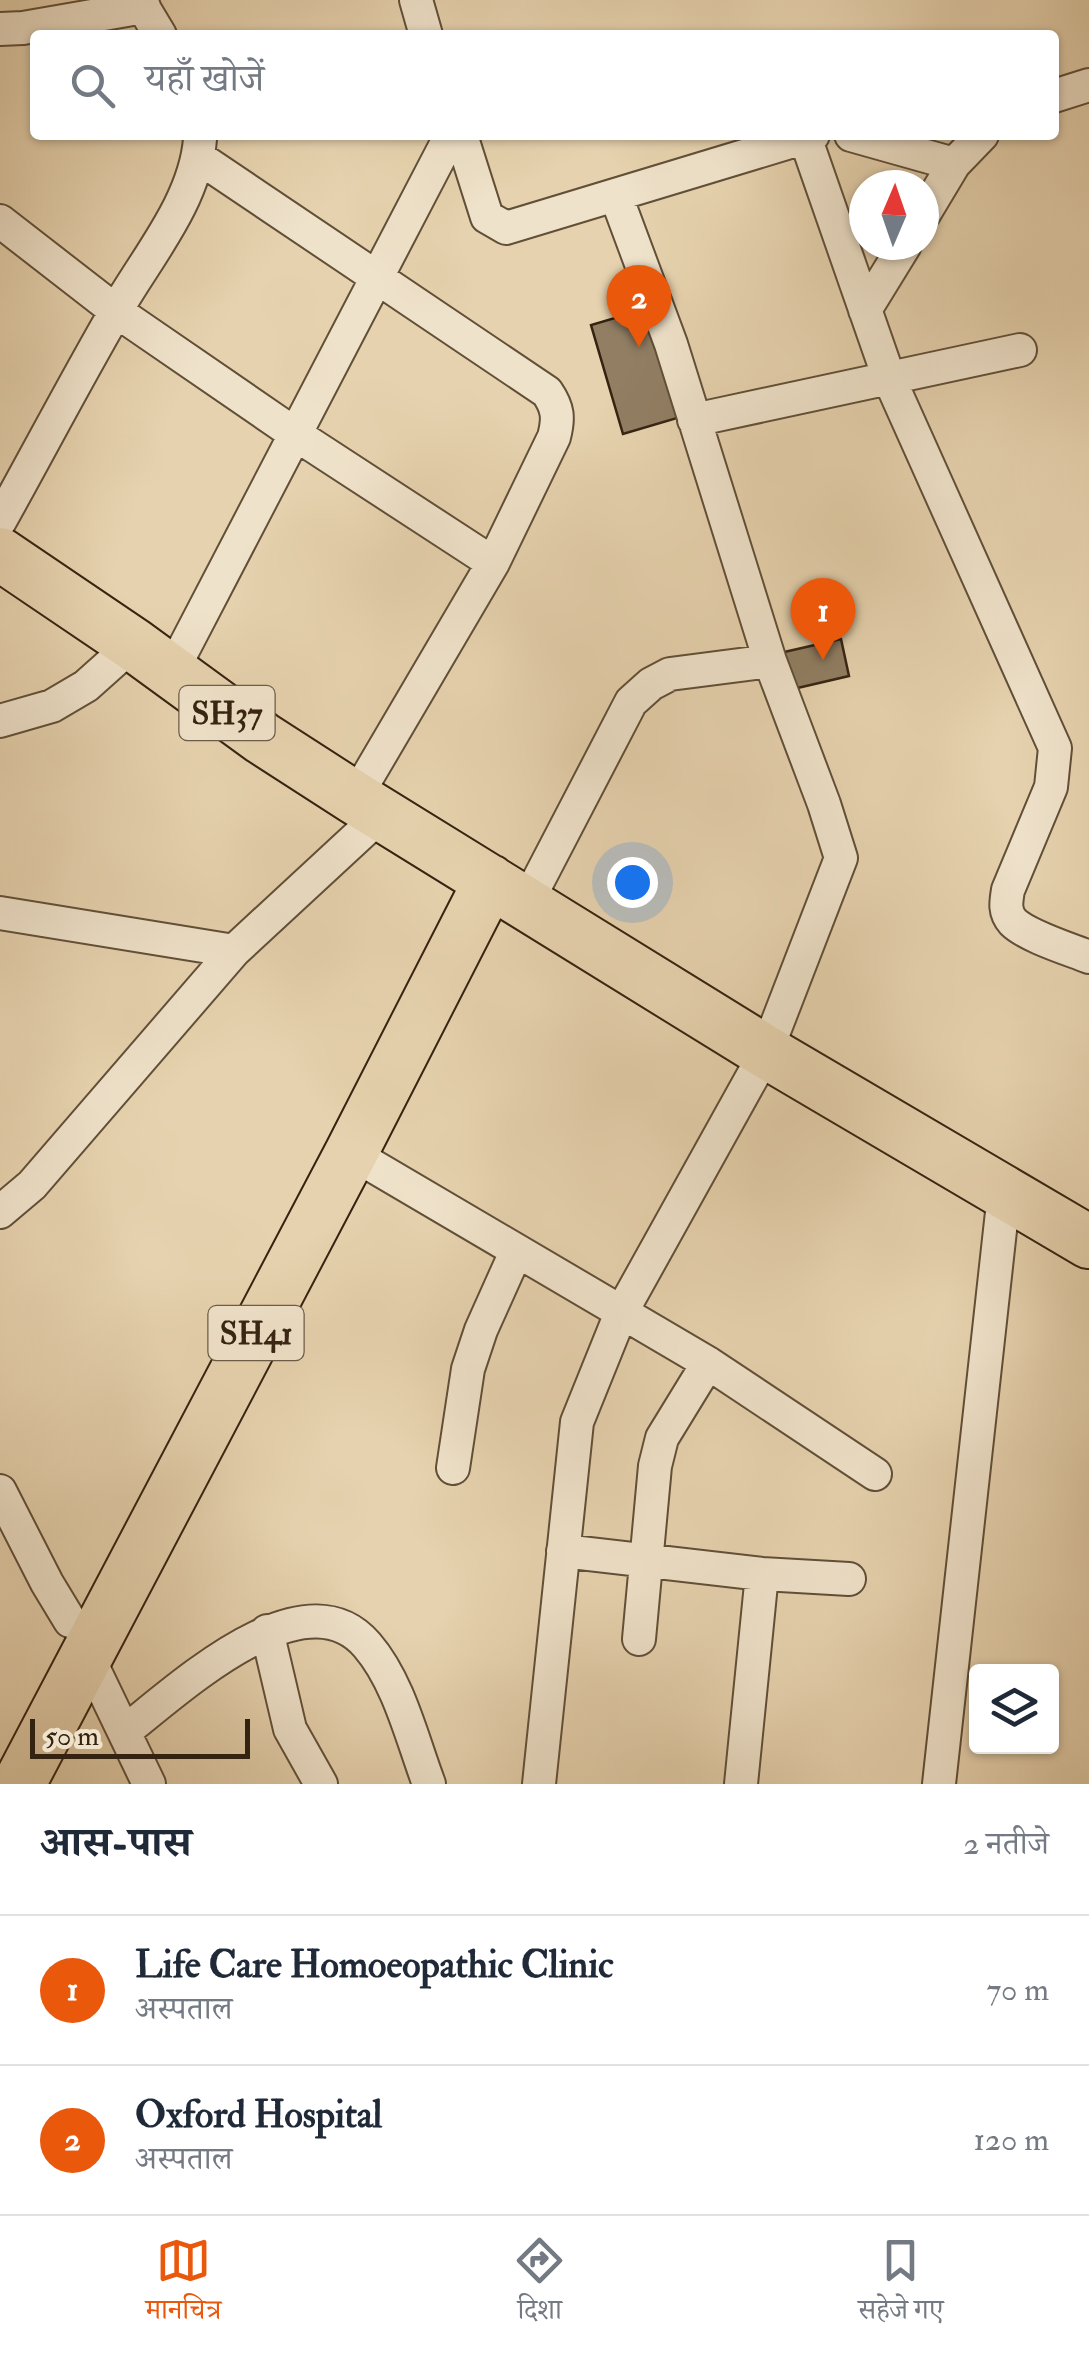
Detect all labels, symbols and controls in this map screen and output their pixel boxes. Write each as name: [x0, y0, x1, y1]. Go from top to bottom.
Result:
search box: [30, 30, 1059, 140]
text: यहाँ खोजें: [145, 55, 264, 103]
icon: search: [65, 58, 120, 113]
north arrow: [849, 170, 939, 260]
pin: 2: [606, 264, 672, 347]
pin: 1: [790, 578, 856, 660]
road number: SH37: [180, 686, 274, 740]
your location: [607, 857, 658, 908]
road number: SH41: [208, 1306, 304, 1360]
map controls: [969, 1664, 1059, 1754]
button: layers: [969, 1664, 1059, 1754]
scale bar: [30, 1714, 250, 1758]
text: 50 m: [45, 1719, 99, 1754]
text: आस-पास: [40, 1817, 191, 1869]
text: 2 नतीजे: [963, 1824, 1049, 1864]
text: Life Care Homoeopathic Clinic: [135, 1941, 613, 1989]
text: 1: [67, 1970, 78, 2010]
text: 70 m: [986, 1970, 1049, 2010]
text: अस्पताल: [135, 1989, 232, 2029]
text: Oxford Hospital: [135, 2091, 382, 2139]
text: 2: [64, 2120, 81, 2160]
text: 120 m: [973, 2120, 1049, 2160]
text: अस्पताल: [135, 2139, 232, 2179]
tab: मानचित्र: [145, 2233, 221, 2337]
tab: दिशा: [512, 2233, 567, 2337]
tab: सहेजे गए: [858, 2233, 944, 2337]

